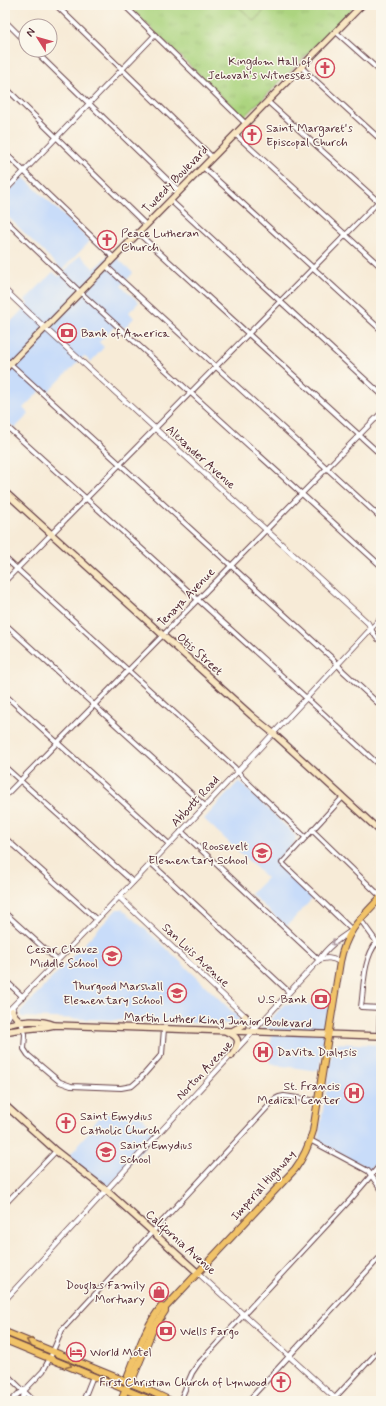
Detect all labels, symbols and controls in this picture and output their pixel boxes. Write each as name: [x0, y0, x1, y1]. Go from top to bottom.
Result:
north arrow: [18, 18, 58, 58]
text: N: [23, 25, 39, 40]
place label: Kingdom Hall of Jehovah's Witnesses: [208, 54, 312, 84]
church icon: Kingdom Hall of Jehovah's Witnesses: [314, 57, 336, 79]
place label: Saint Margaret's Episcopal Church: [266, 121, 353, 151]
church icon: Saint Margaret's Episcopal Church: [241, 124, 263, 146]
street label: Tweedy Boulevard: [139, 142, 212, 217]
place label: Peace Lutheran Church: [121, 226, 199, 256]
church icon: Peace Lutheran Church: [96, 229, 118, 251]
bank icon: Bank of America: [56, 322, 78, 344]
place label: Bank of America: [81, 326, 170, 342]
street label: Alexander Avenue: [162, 422, 239, 494]
street label: Tenaya Avenue: [154, 565, 219, 631]
street label: Otis Street: [173, 630, 226, 680]
street label: Abbott Road: [168, 773, 224, 831]
place label: Roosevelt Elementary School: [148, 839, 249, 869]
school or university icon: Roosevelt Elementary School: [251, 842, 273, 864]
street label: San Luis Avenue: [158, 920, 233, 991]
one-way arrow: [331, 939, 339, 946]
place label: Cesar Chavez Middle School: [26, 942, 98, 972]
school or university icon: Cesar Chavez Middle School: [101, 945, 123, 967]
place label: Thurgood Marshall Elementary School: [63, 979, 163, 1009]
school or university icon: Thurgood Marshall Elementary School: [166, 982, 188, 1004]
bank icon: U.S. Bank: [310, 988, 332, 1010]
place label: U.S. Bank: [258, 992, 307, 1008]
street label: Martin Luther King Junior Boulevard: [124, 1010, 312, 1032]
street label: Norton Avenue: [173, 1037, 237, 1104]
hospital icon: DaVita Dialysis: [252, 1041, 274, 1063]
place label: DaVita Dialysis: [277, 1045, 357, 1061]
place label: St. Francis Medical Center: [257, 1079, 340, 1109]
hospital icon: St. Francis Medical Center: [343, 1082, 365, 1104]
place label: Saint Emydius Catholic Church: [80, 1109, 160, 1139]
church icon: Saint Emydius Catholic Church: [55, 1112, 77, 1134]
place label: Saint Emydius School: [120, 1138, 193, 1168]
school or university icon: Saint Emydius School: [95, 1141, 117, 1163]
street label: Imperial Highway: [228, 1147, 300, 1224]
street label: California Avenue: [141, 1207, 219, 1280]
place label: Douglas Family Mortuary: [66, 1278, 145, 1308]
shop icon: Douglas Family Mortuary: [148, 1281, 170, 1303]
bank icon: Wells Fargo: [155, 1320, 177, 1342]
place label: Wells Fargo: [180, 1324, 239, 1340]
one-way arrow: [25, 1338, 32, 1346]
hotel icon: World Motel: [65, 1341, 87, 1363]
place label: World Motel: [90, 1345, 152, 1361]
one-way arrow: [65, 1361, 72, 1369]
church icon: First Christian Church of Lynwood: [270, 1371, 292, 1393]
place label: First Christian Church of Lynwood: [99, 1375, 267, 1391]

